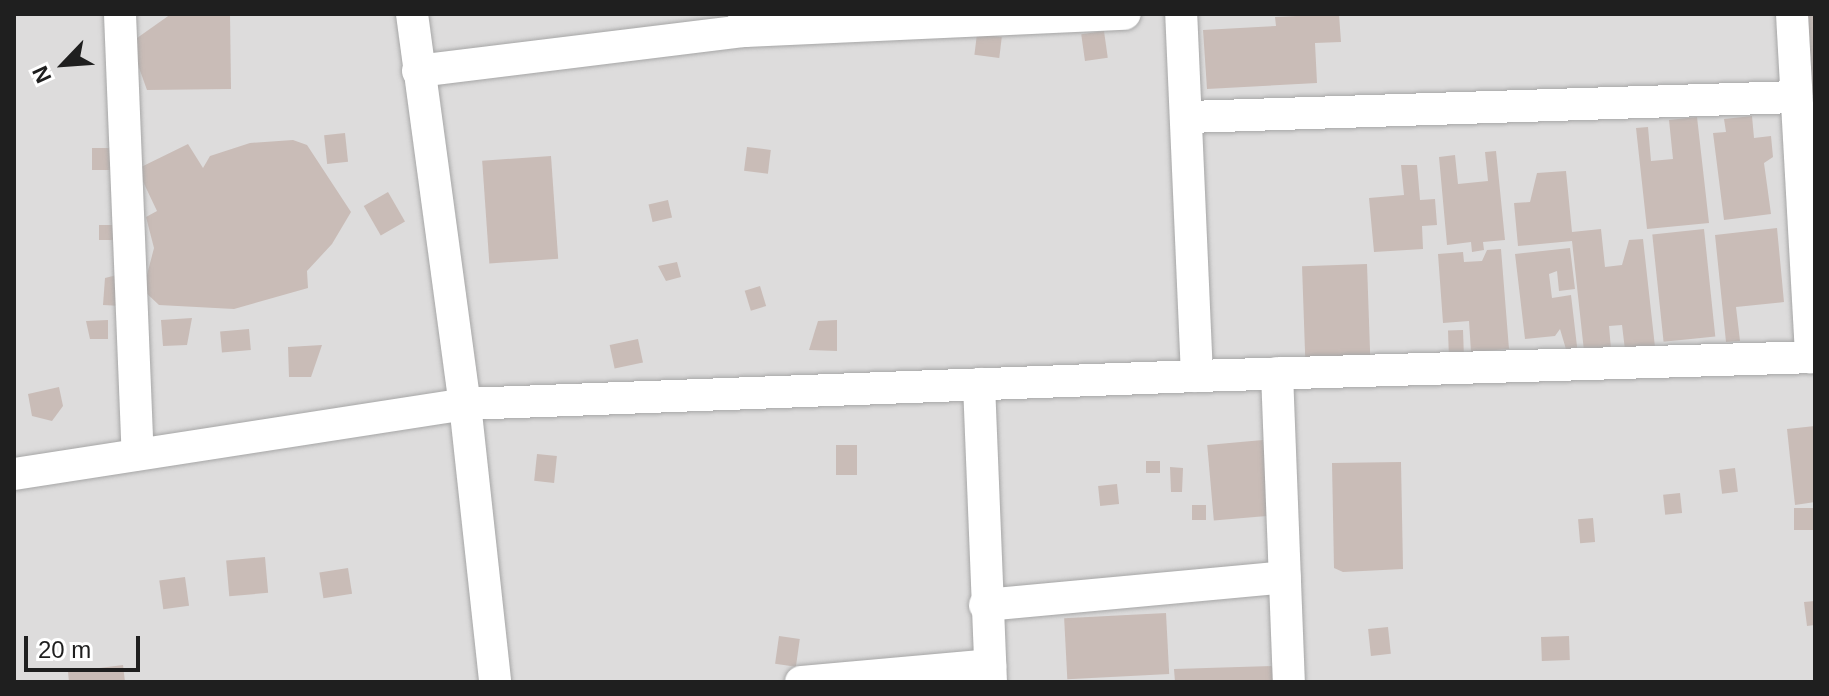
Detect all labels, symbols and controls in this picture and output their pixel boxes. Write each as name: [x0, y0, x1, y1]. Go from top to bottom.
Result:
north arrow: [24, 24, 104, 104]
text: N: [27, 62, 56, 87]
scale bar: [28, 620, 144, 670]
text: 20 m: [38, 636, 91, 663]

